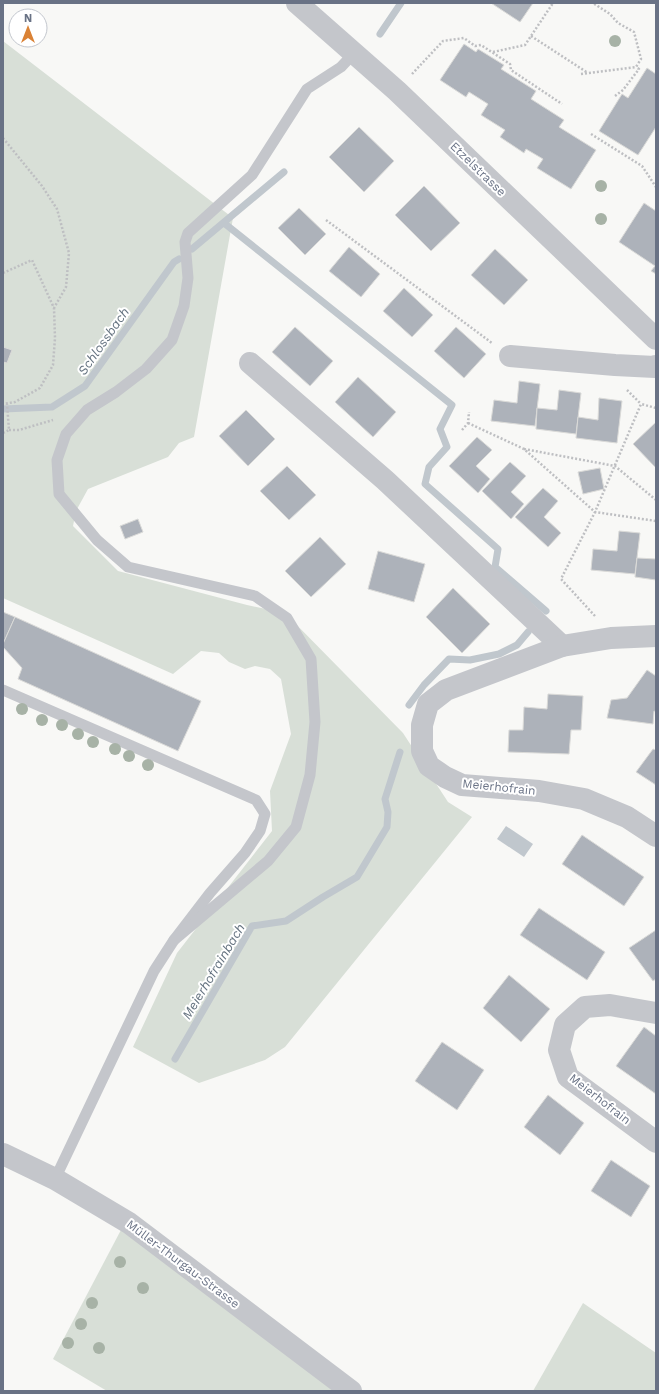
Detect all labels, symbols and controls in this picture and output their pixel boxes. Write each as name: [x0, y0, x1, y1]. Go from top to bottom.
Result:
north arrow: [8, 8, 48, 48]
text: N: [24, 12, 32, 25]
street label: Etzelstrasse: [447, 139, 509, 199]
water label: Schlossbach: [75, 305, 132, 378]
street label: Meierhofrain: [462, 776, 536, 798]
water label: Meierhofrainbach: [179, 921, 248, 1022]
street label: Meierhofrain: [567, 1071, 633, 1127]
street label: Müller-Thurgau-Strasse: [124, 1217, 242, 1311]

